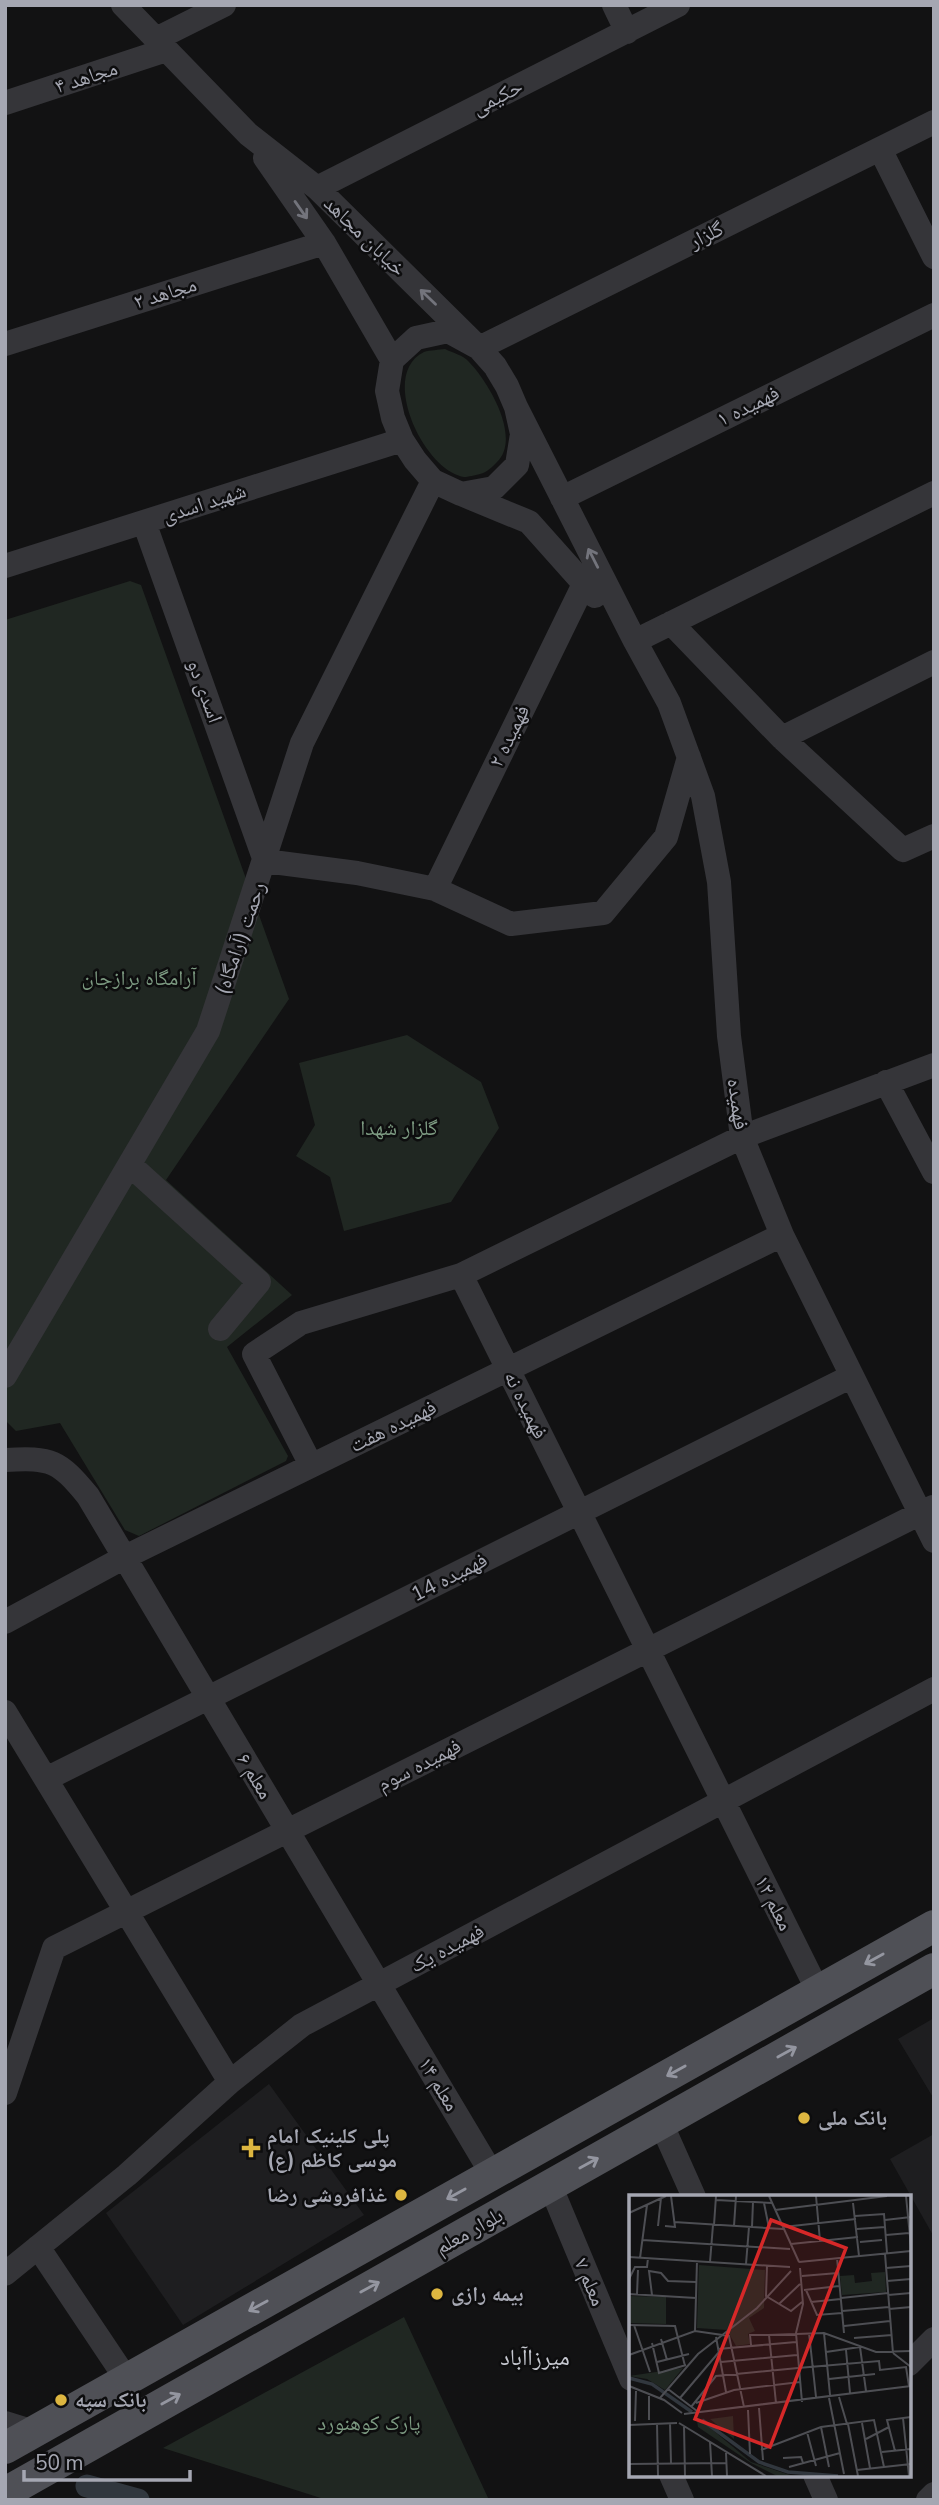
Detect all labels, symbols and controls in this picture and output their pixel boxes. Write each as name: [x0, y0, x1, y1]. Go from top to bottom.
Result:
street label: مجاهد ۴: [51, 54, 121, 100]
street label: حکیمی: [467, 72, 527, 122]
street label: خیابان مجاهد: [318, 190, 412, 282]
one-way arrow: [294, 200, 308, 219]
street label: گلزار: [683, 215, 728, 256]
street label: مجاهد ۲: [130, 270, 200, 316]
one-way arrow: [419, 289, 436, 306]
street label: فهمیده ۱: [712, 379, 784, 433]
street label: شهید اسدی: [159, 476, 249, 530]
one-way arrow: [586, 548, 599, 569]
street label: اسدی دو: [181, 655, 229, 727]
street label: فهمیده ۲: [482, 700, 536, 772]
street label: رحمت (آرامگاه): [208, 878, 272, 998]
park label: آرامگاه برازجان: [82, 964, 197, 992]
street label: فهمیده: [721, 1077, 755, 1131]
park label: گلزار شهدا: [360, 1114, 438, 1142]
street label: فهمیده نه: [498, 1366, 554, 1444]
street label: فهمیده هفت: [345, 1393, 441, 1459]
street label: فهمیده 14: [406, 1546, 492, 1608]
street label: فهمیده سوم: [372, 1732, 466, 1798]
street label: معلم ۶: [230, 1748, 280, 1804]
street label: معلم ۱۲: [748, 1870, 800, 1936]
street label: فهمیده یک: [405, 1917, 489, 1979]
one-way arrow: [865, 1952, 885, 1966]
one-way arrow: [777, 2045, 797, 2059]
street label: معلم ۱۴: [412, 2052, 466, 2116]
one-way arrow: [666, 2065, 687, 2078]
place label: بانک ملی: [818, 2104, 887, 2132]
marker: بانک ملی: [796, 2110, 812, 2126]
place label: پلی کلینیک امام موسی کاظم (ع): [267, 2122, 397, 2174]
marker: پلی کلینیک امام موسی کاظم (ع): [241, 2138, 261, 2158]
one-way arrow: [578, 2156, 599, 2169]
place label: غذافروشی رضا: [267, 2181, 387, 2209]
marker: غذافروشی رضا: [393, 2187, 409, 2203]
one-way arrow: [447, 2187, 467, 2201]
inset map: [629, 2195, 911, 2477]
street label: بلوار معلم: [430, 2201, 508, 2261]
street label: معلم ۷: [567, 2254, 613, 2310]
one-way arrow: [359, 2280, 379, 2294]
place label: بیمه رازی: [451, 2280, 524, 2308]
marker: بیمه رازی: [429, 2286, 445, 2302]
one-way arrow: [249, 2299, 269, 2313]
district label: میرزاآباد: [500, 2342, 570, 2373]
place label: بانک سپه: [75, 2386, 146, 2414]
marker: بانک سپه: [53, 2392, 69, 2408]
one-way arrow: [161, 2392, 181, 2406]
park label: پارک کوهنورد: [317, 2409, 421, 2437]
scale bar: [24, 2438, 191, 2482]
text: 50 m: [35, 2449, 84, 2477]

